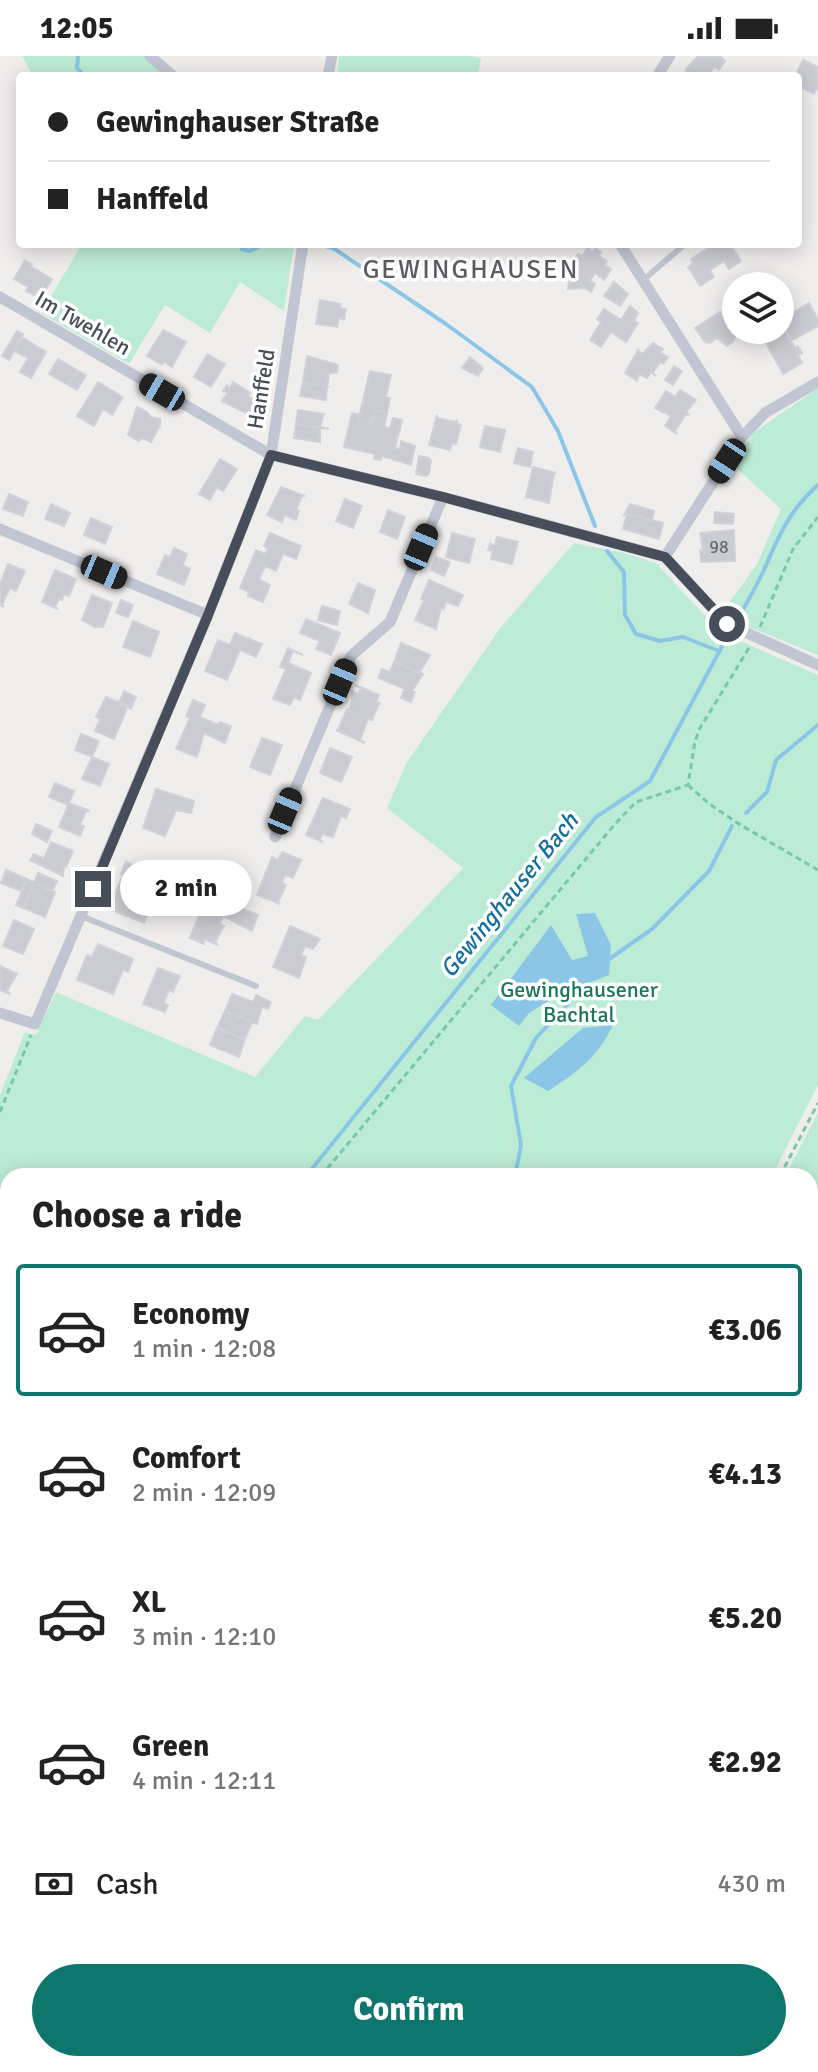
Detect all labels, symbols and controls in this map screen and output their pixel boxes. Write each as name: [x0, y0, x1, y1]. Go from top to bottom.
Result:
text: 12:05: [40, 10, 114, 47]
text: Gewinghauser Straße: [96, 104, 379, 141]
text: Hanffeld: [96, 181, 209, 218]
district label: GEWINGHAUSEN: [363, 254, 579, 286]
map controls: [722, 272, 794, 344]
button: layers: [722, 272, 794, 344]
street label: Im Twehlen: [30, 285, 136, 361]
street label: Hanffeld: [241, 347, 281, 431]
car: [135, 370, 189, 414]
car: [704, 434, 750, 488]
car: [401, 520, 441, 574]
house number: 98: [709, 536, 729, 558]
car: [77, 552, 131, 592]
route start: [709, 606, 745, 642]
car: [320, 655, 360, 709]
car: [265, 784, 305, 838]
water label: Gewinghauser Bach: [433, 806, 585, 983]
callout: 2 min: [121, 861, 253, 917]
route end: [75, 871, 111, 907]
text: 2 min: [155, 872, 217, 904]
park label: Gewinghausener Bachtal: [500, 976, 658, 1028]
text: Choose a ride: [32, 1193, 242, 1238]
icon: car: [36, 1294, 108, 1366]
text: Economy: [132, 1296, 249, 1333]
text: €3.06: [709, 1312, 782, 1349]
text: 1 min · 12:08: [132, 1333, 276, 1365]
icon: car: [36, 1438, 108, 1510]
text: Comfort: [132, 1440, 241, 1477]
text: €4.13: [709, 1456, 782, 1493]
text: 2 min · 12:09: [132, 1477, 276, 1509]
icon: car: [36, 1582, 108, 1654]
text: XL: [132, 1584, 166, 1621]
text: €5.20: [709, 1600, 782, 1637]
text: 3 min · 12:10: [132, 1621, 276, 1653]
icon: car: [36, 1726, 108, 1798]
text: Green: [132, 1728, 209, 1765]
text: €2.92: [709, 1744, 782, 1781]
text: 4 min · 12:11: [132, 1765, 276, 1797]
icon: cash: [32, 1862, 76, 1906]
text: Cash: [96, 1866, 159, 1903]
text: 430 m: [717, 1868, 786, 1900]
button: Confirm: [32, 1964, 786, 2056]

